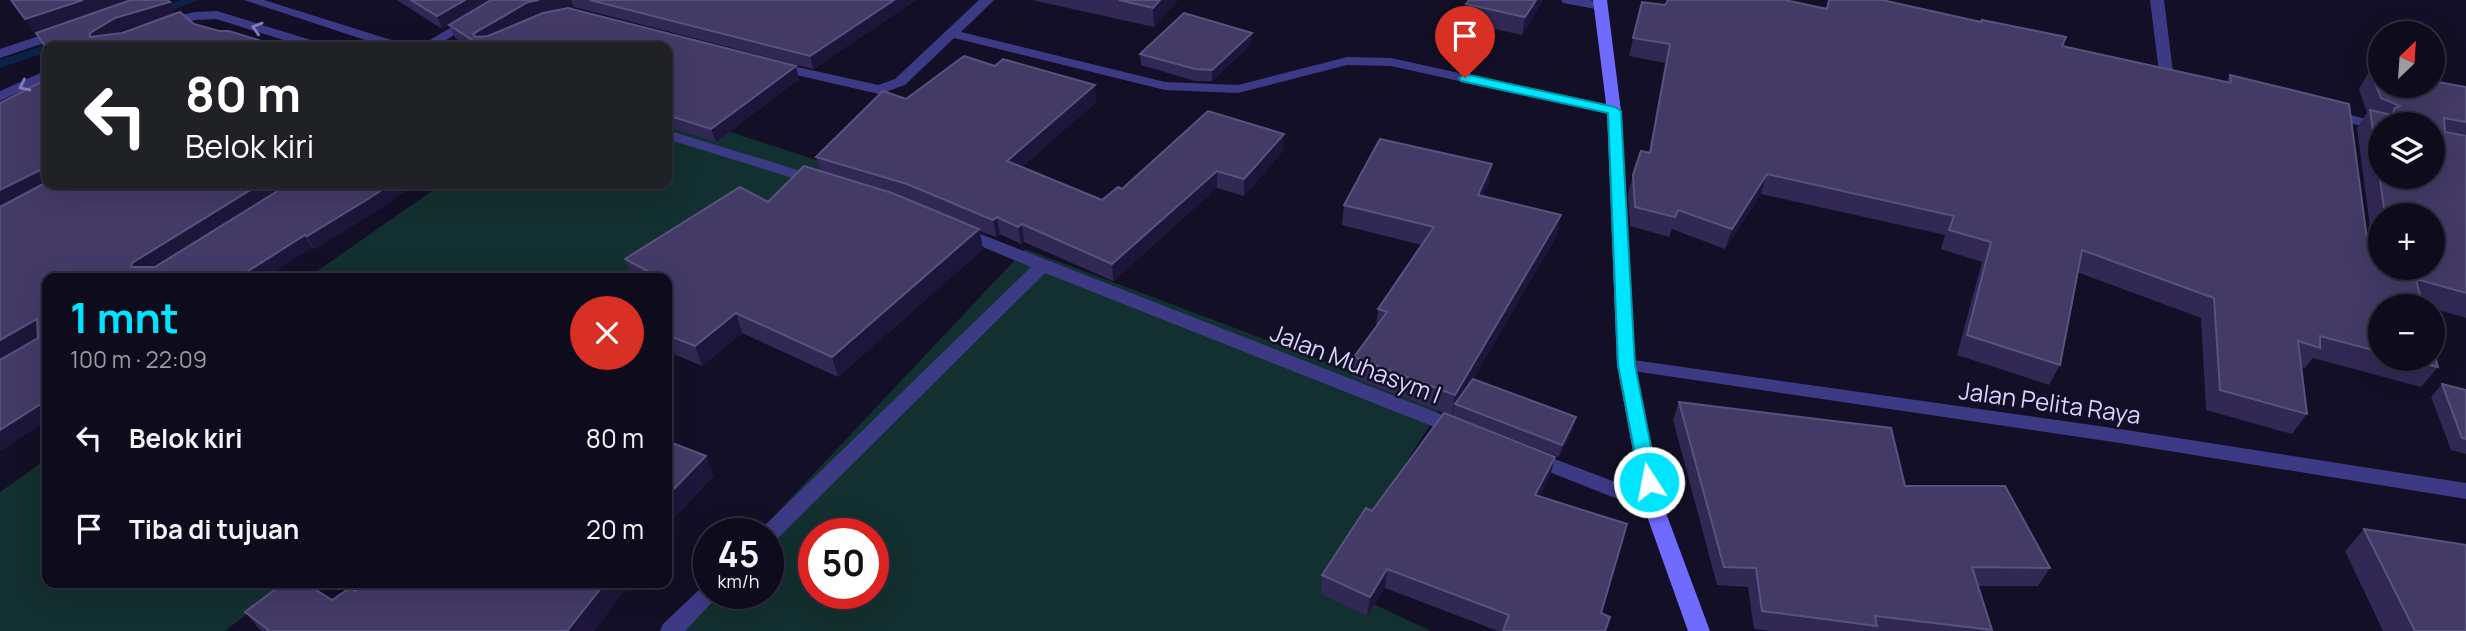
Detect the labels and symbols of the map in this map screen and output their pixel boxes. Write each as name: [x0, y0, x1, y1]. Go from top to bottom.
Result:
pin: [1435, 6, 1495, 78]
north arrow: [2368, 21, 2445, 98]
one-way arrow: [252, 22, 264, 36]
one-way arrow: [19, 77, 31, 91]
street label: Jalan Muhasym I: [1266, 315, 1446, 411]
street label: Jalan Pelita Raya: [1957, 373, 2143, 431]
position arrow: [1612, 445, 1686, 519]
speed limit sign: 50: [798, 518, 889, 609]

